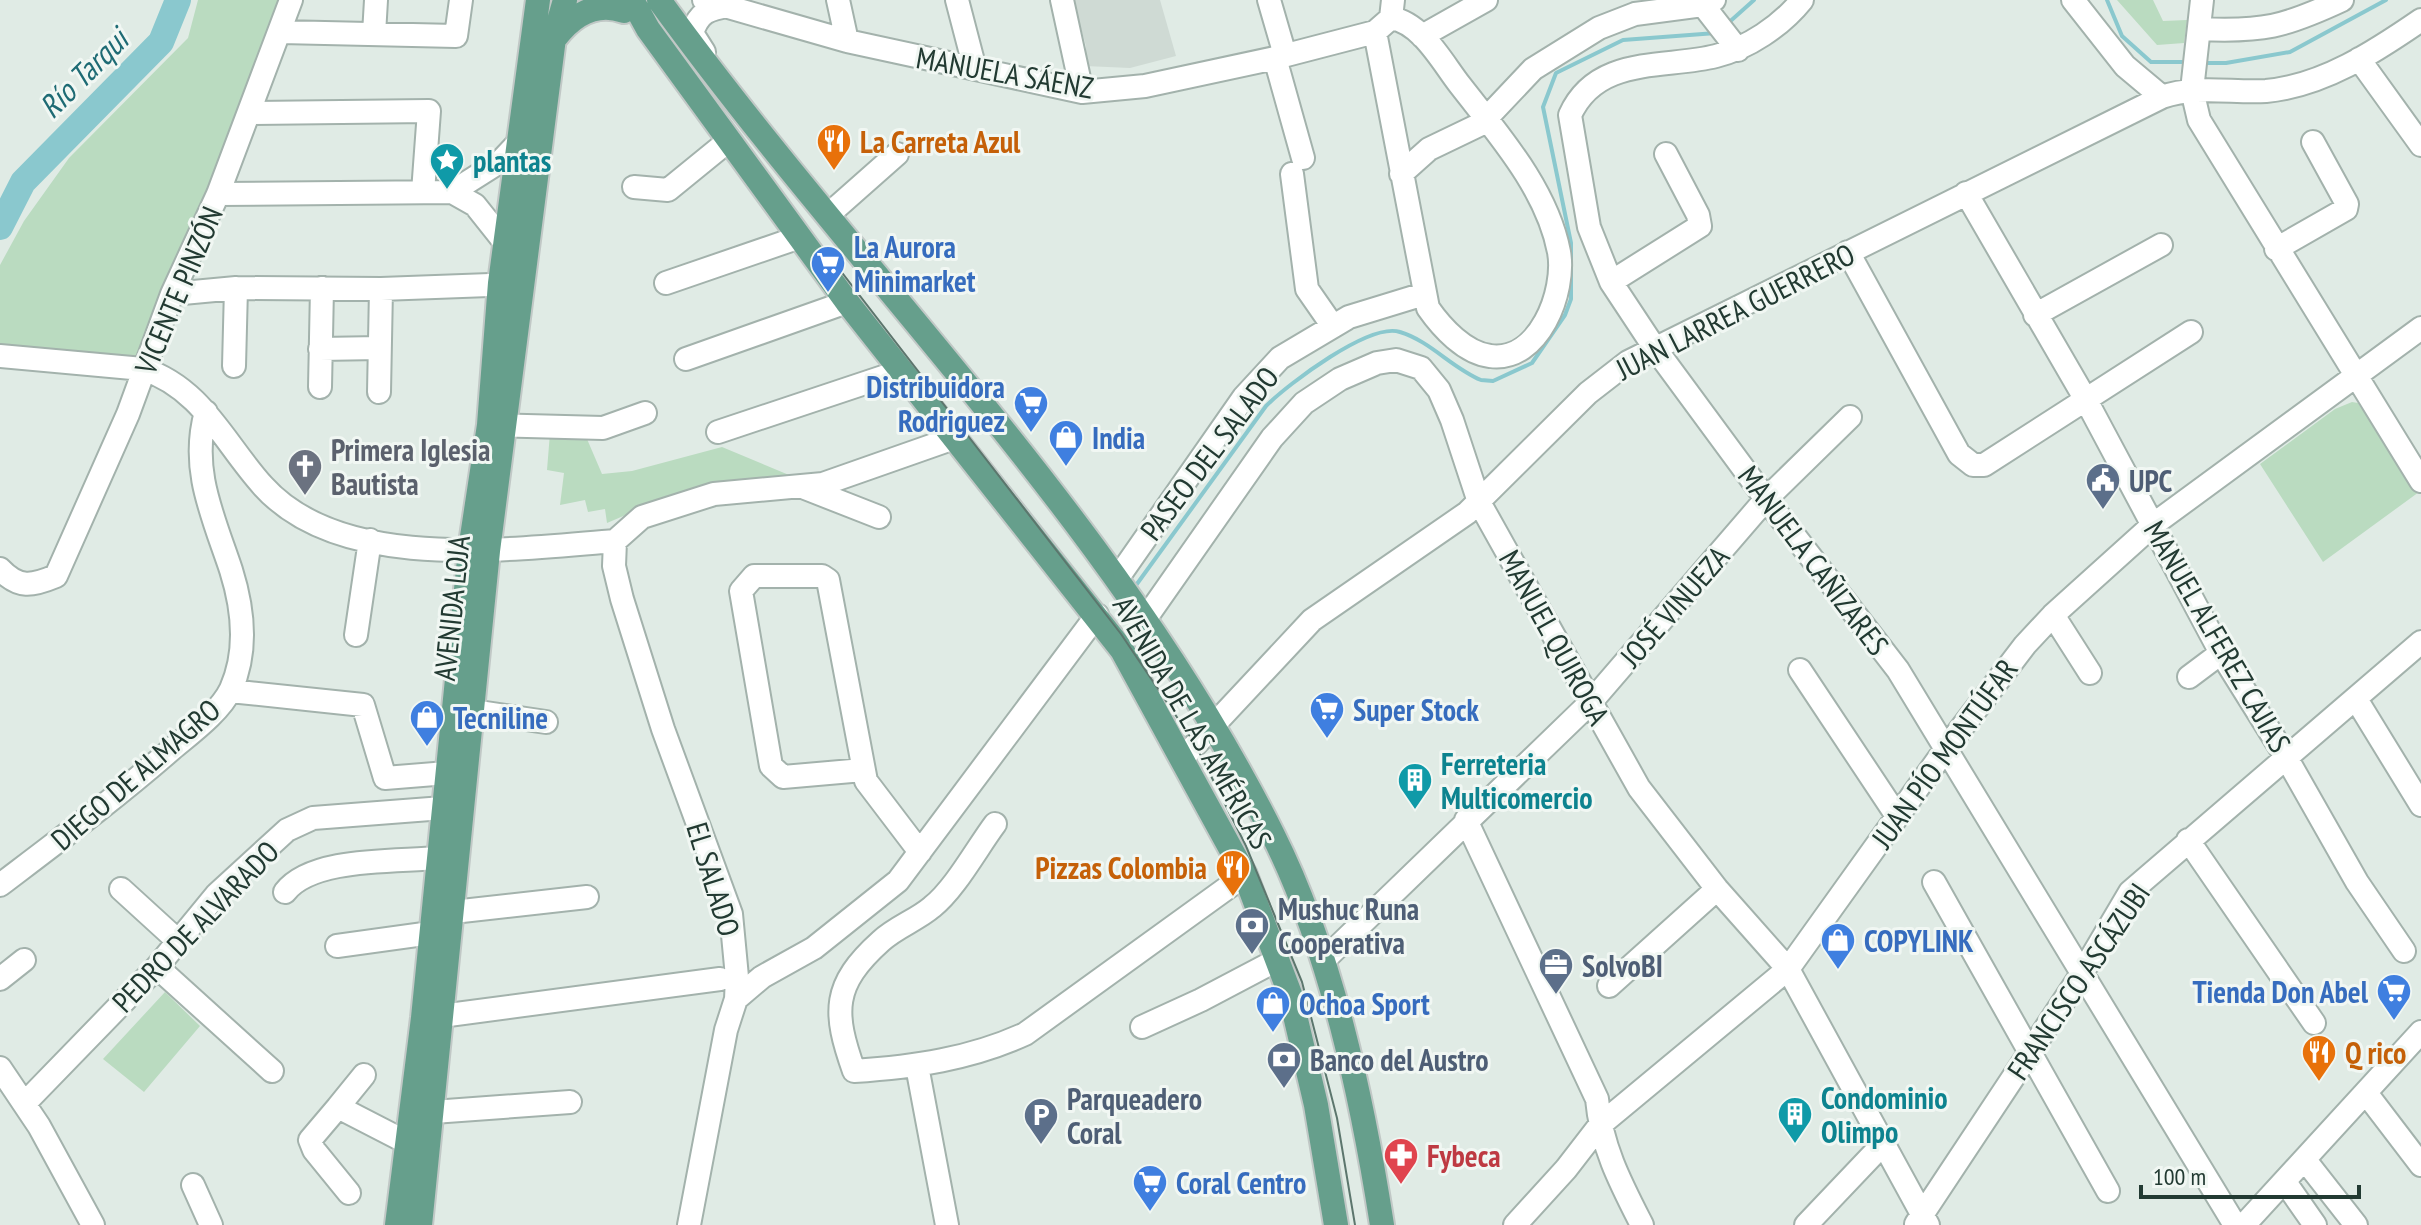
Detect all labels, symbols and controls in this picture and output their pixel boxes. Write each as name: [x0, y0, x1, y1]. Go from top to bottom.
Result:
water label: Río Tarqui: [29, 16, 140, 127]
street label: MANUELA SÁENZ: [913, 37, 1097, 107]
restaurant icon: La Carreta Azul: [815, 122, 853, 172]
place label: La Carreta Azul: [860, 122, 1021, 161]
place icon: plantas: [428, 141, 466, 191]
place label: plantas: [473, 141, 551, 180]
street label: VICENTE PINZÓN: [125, 200, 231, 381]
place label: La Aurora Minimarket: [854, 227, 976, 300]
street label: JUAN LARREA GUERRERO: [1608, 234, 1861, 388]
supermarket icon: La Aurora Minimarket: [809, 244, 847, 294]
street label: PASEO DEL SALADO: [1131, 359, 1287, 547]
place label: Distribuidora Rodriguez: [866, 367, 1005, 440]
supermarket icon: Distribuidora Rodriguez: [1012, 384, 1050, 434]
shop icon: India: [1047, 418, 1085, 468]
place label: India: [1092, 418, 1145, 457]
place label: Primera Iglesia Bautista: [331, 430, 490, 503]
church icon: Primera Iglesia Bautista: [286, 447, 324, 497]
street label: MANUELA CAÑIZARES: [1730, 457, 1898, 663]
public building icon: UPC: [2084, 461, 2122, 511]
place label: UPC: [2129, 461, 2173, 500]
street label: MANUEL ALFEREZ CAJIAS: [2136, 513, 2300, 759]
street label: AVENIDA LOJA: [424, 533, 478, 683]
street label: JOSÉ VINUEZA: [1610, 537, 1738, 675]
street label: MANUEL QUIROGA: [1491, 543, 1619, 732]
street label: AVENIDA DE LAS AMÉRICAS: [1105, 589, 1281, 855]
street label: JUAN PÍO MONTÚFAR: [1862, 651, 2026, 856]
street label: DIEGO DE ALMAGRO: [42, 690, 228, 858]
supermarket icon: Super Stock: [1308, 690, 1346, 740]
place label: Super Stock: [1353, 690, 1479, 729]
shop icon: Tecniline: [408, 698, 446, 748]
place label: Tecniline: [453, 698, 548, 737]
place label: Ferreteria Multicomercio: [1441, 744, 1593, 817]
building icon: Ferreteria Multicomercio: [1396, 761, 1434, 811]
street label: EL SALADO: [678, 817, 750, 941]
street label: PEDRO DE ALVARADO: [103, 832, 287, 1020]
place label: Pizzas Colombia: [1035, 848, 1207, 887]
restaurant icon: Pizzas Colombia: [1214, 848, 1252, 898]
street label: FRANCISCO ASCÁZUBI: [1998, 875, 2158, 1087]
place label: Mushuc Runa Cooperativa: [1278, 889, 1419, 962]
bank icon: Mushuc Runa Cooperativa: [1233, 906, 1271, 956]
shop icon: COPYLINK: [1819, 921, 1857, 971]
place label: COPYLINK: [1864, 921, 1974, 960]
office icon: SolvoBI: [1537, 946, 1575, 996]
place label: SolvoBI: [1582, 946, 1663, 985]
place label: Tienda Don Abel: [2192, 972, 2369, 1011]
supermarket icon: Tienda Don Abel: [2375, 972, 2413, 1022]
shop icon: Ochoa Sport: [1254, 984, 1292, 1034]
place label: Ochoa Sport: [1299, 984, 1430, 1023]
restaurant icon: Q rico: [2300, 1033, 2338, 1083]
place label: Q rico: [2345, 1033, 2406, 1072]
bank icon: Banco del Austro: [1265, 1040, 1303, 1090]
place label: Banco del Austro: [1310, 1040, 1489, 1079]
place label: Condominio Olimpo: [1821, 1078, 1948, 1151]
place label: Parqueadero Coral: [1067, 1079, 1202, 1152]
building icon: Condominio Olimpo: [1776, 1095, 1814, 1145]
parking icon: Parqueadero Coral: [1022, 1096, 1060, 1146]
pharmacy icon: Fybeca: [1382, 1136, 1420, 1186]
place label: Fybeca: [1427, 1136, 1501, 1175]
scale bar: [2141, 1149, 2359, 1199]
text: 100 m: [2153, 1161, 2206, 1192]
supermarket icon: Coral Centro: [1131, 1163, 1169, 1213]
place label: Coral Centro: [1176, 1163, 1306, 1202]

